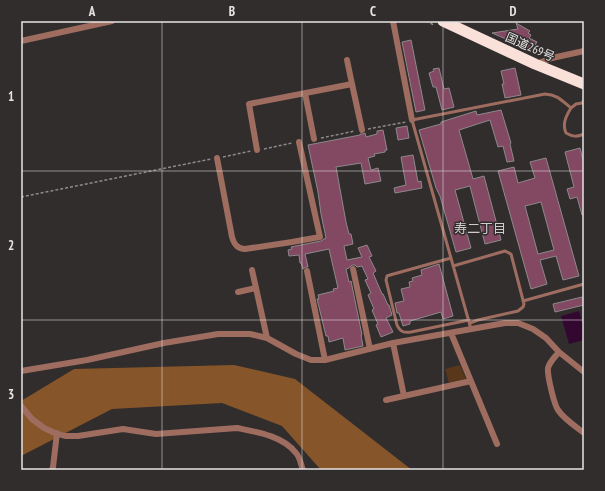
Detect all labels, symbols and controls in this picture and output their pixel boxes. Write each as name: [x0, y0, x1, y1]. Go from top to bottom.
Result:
text: A: [88, 3, 96, 20]
text: B: [229, 3, 235, 20]
text: C: [370, 3, 376, 20]
text: D: [510, 3, 517, 20]
street label: 国道269号: [503, 29, 557, 64]
text: 1: [8, 88, 14, 105]
district label: 寿二丁目: [454, 220, 506, 237]
text: 2: [8, 237, 14, 254]
text: 3: [8, 386, 14, 403]

